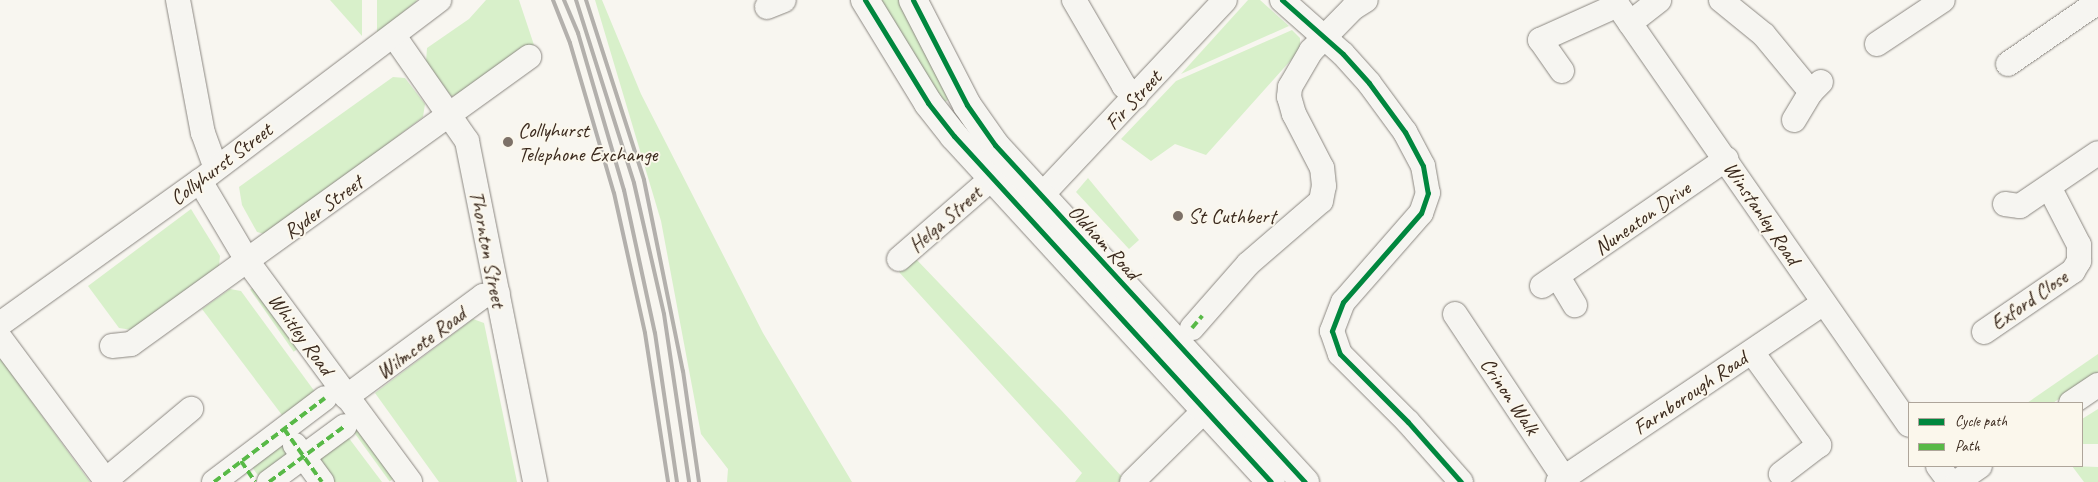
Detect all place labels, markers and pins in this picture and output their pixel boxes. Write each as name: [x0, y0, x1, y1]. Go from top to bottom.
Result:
place label: Collyhurst Telephone Exchange: [518, 117, 658, 167]
marker: Collyhurst Telephone Exchange: [502, 136, 514, 148]
place label: St Cuthbert: [1188, 203, 1275, 229]
marker: St Cuthbert: [1172, 210, 1184, 222]

